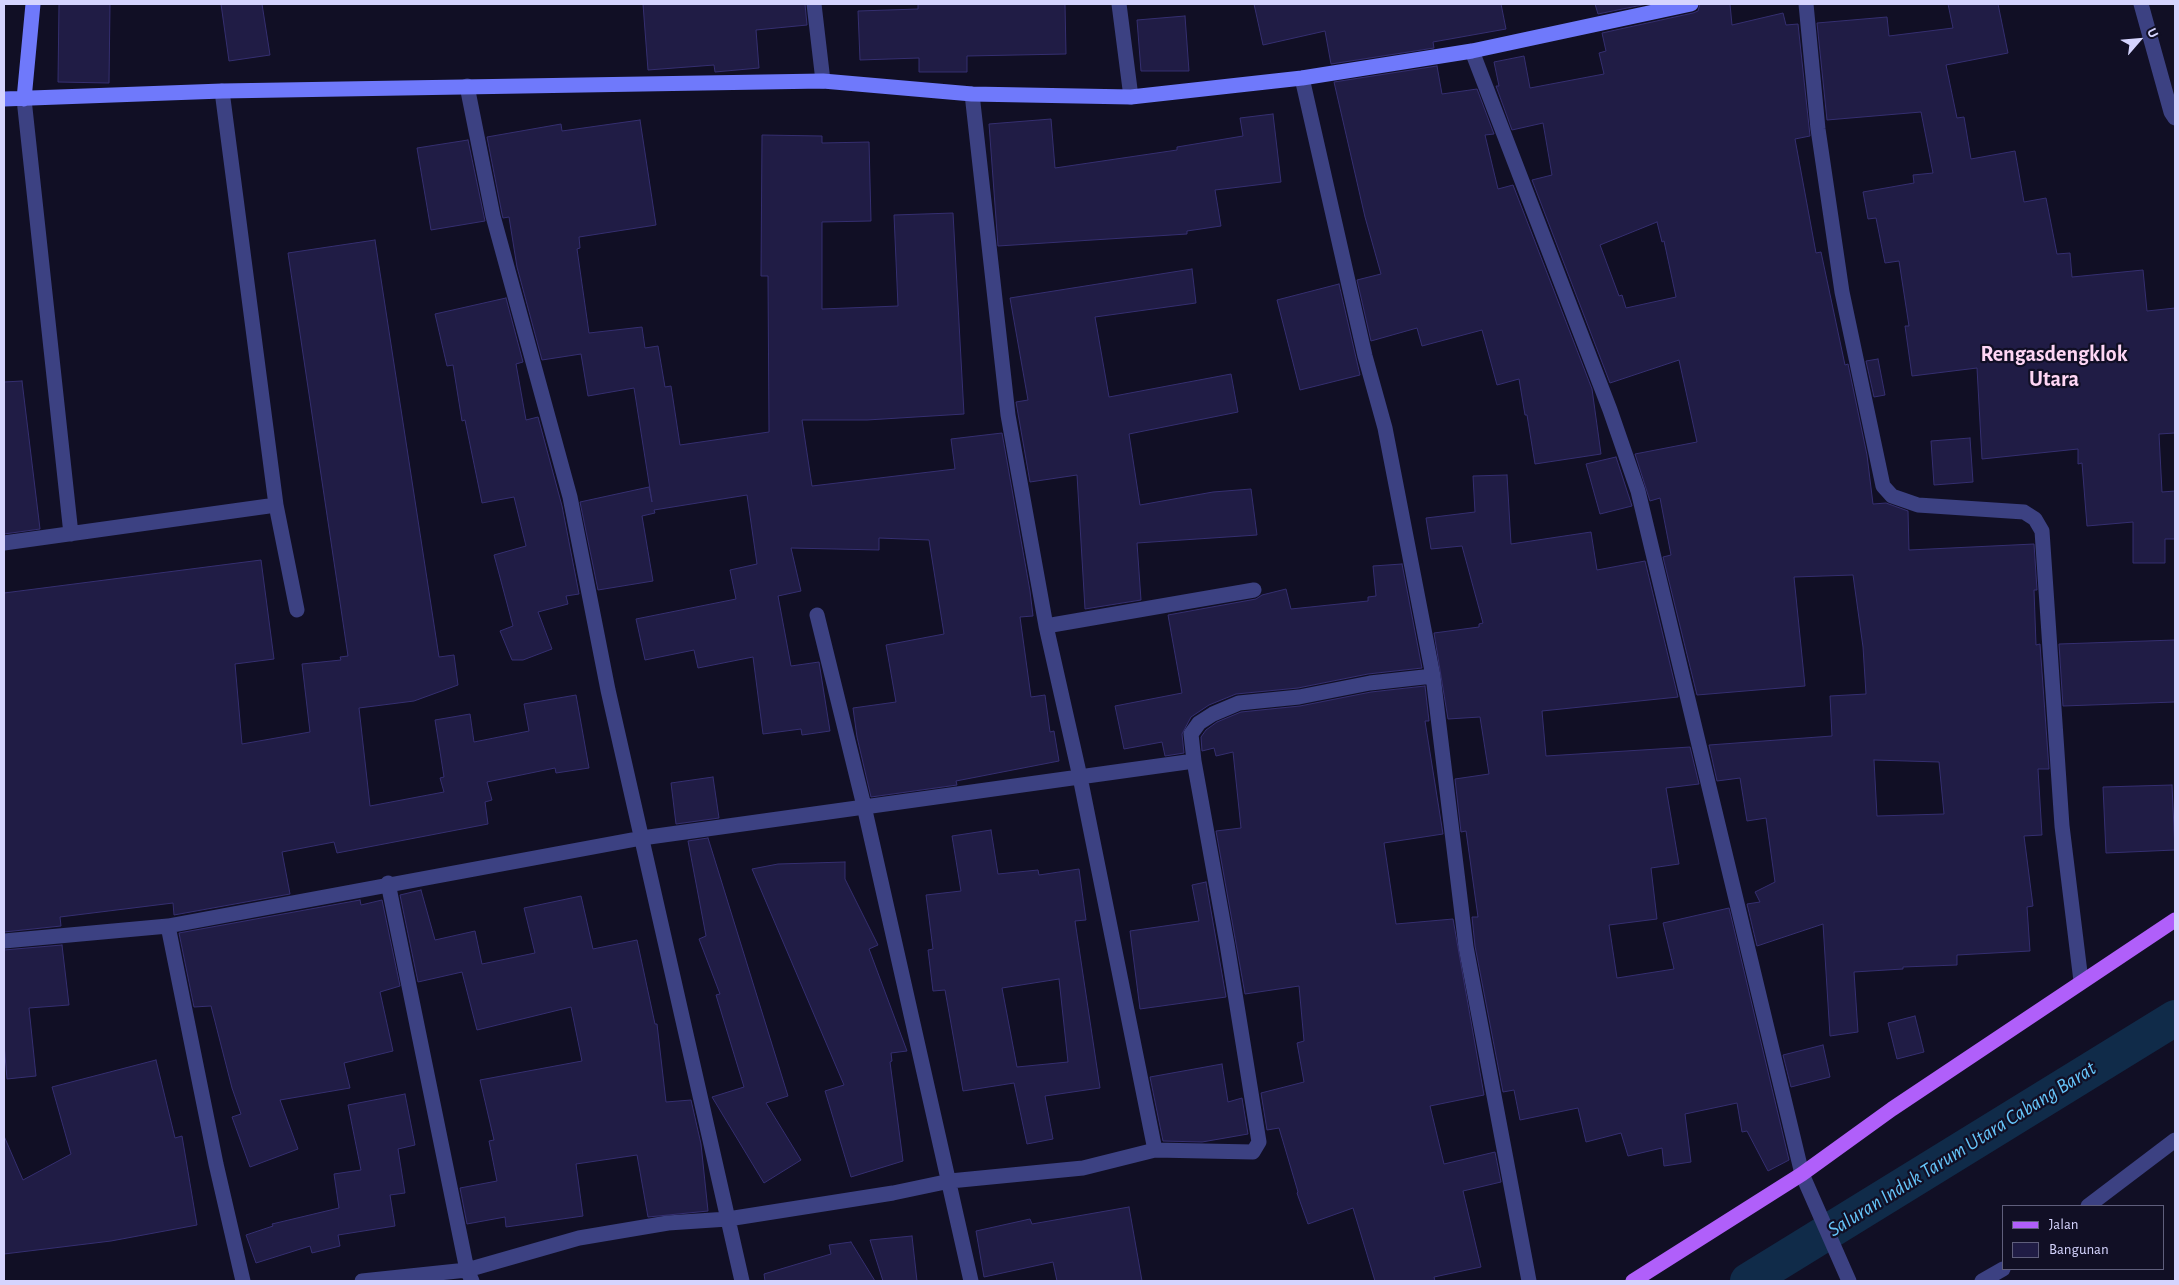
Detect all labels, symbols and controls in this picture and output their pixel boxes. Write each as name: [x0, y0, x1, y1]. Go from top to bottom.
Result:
north arrow: [2114, 15, 2164, 65]
text: U: [2144, 26, 2161, 40]
district label: Rengasdengklok Utara: [1980, 341, 2128, 392]
water label: Saluran Induk Tarum Utara Cabang Barat: [1823, 1056, 2101, 1242]
legend: [2002, 1205, 2164, 1270]
text: Jalan: [2049, 1217, 2079, 1232]
text: Bangunan: [2049, 1242, 2109, 1257]

